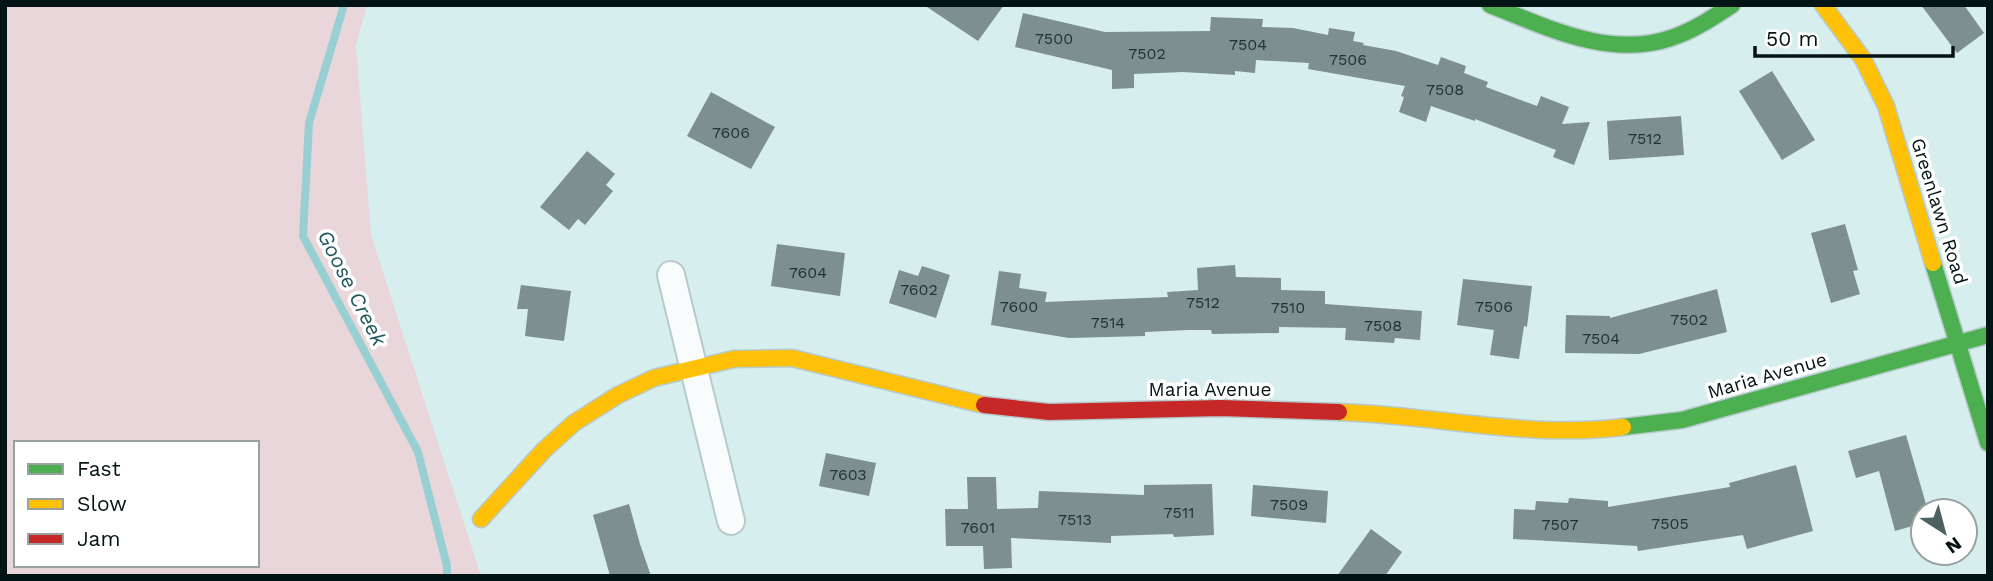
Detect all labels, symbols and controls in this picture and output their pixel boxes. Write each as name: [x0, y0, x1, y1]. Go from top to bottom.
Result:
scale bar: [1755, 14, 1953, 58]
text: 50 m: [1766, 26, 1818, 51]
house number: 7500: [1035, 29, 1073, 48]
house number: 7504: [1229, 35, 1267, 54]
house number: 7502: [1128, 44, 1166, 63]
house number: 7506: [1329, 50, 1367, 69]
house number: 7508: [1426, 80, 1464, 99]
house number: 7606: [712, 123, 750, 142]
house number: 7512: [1628, 129, 1662, 148]
street label: Greenlawn Road: [1906, 135, 1973, 287]
water label: Goose Creek: [313, 226, 393, 350]
house number: 7604: [789, 263, 827, 282]
house number: 7602: [900, 280, 938, 299]
house number: 7512: [1186, 293, 1220, 312]
house number: 7600: [1000, 297, 1038, 316]
house number: 7506: [1475, 297, 1513, 316]
house number: 7510: [1271, 298, 1305, 317]
house number: 7502: [1670, 310, 1708, 329]
house number: 7514: [1091, 313, 1125, 332]
house number: 7508: [1364, 316, 1402, 335]
house number: 7504: [1582, 329, 1620, 348]
street label: Maria Avenue: [1705, 347, 1829, 403]
street label: Maria Avenue: [1149, 378, 1271, 401]
legend: [14, 441, 259, 567]
text: Fast: [77, 456, 121, 481]
house number: 7603: [829, 465, 867, 484]
text: Slow: [77, 491, 127, 516]
house number: 7509: [1270, 495, 1308, 514]
north arrow: [1909, 497, 1979, 567]
house number: 7511: [1164, 503, 1194, 522]
house number: 7513: [1058, 510, 1092, 529]
house number: 7505: [1651, 514, 1689, 533]
house number: 7507: [1542, 515, 1578, 534]
house number: 7601: [961, 518, 995, 537]
text: Jam: [77, 526, 120, 551]
text: N: [1941, 532, 1966, 559]

